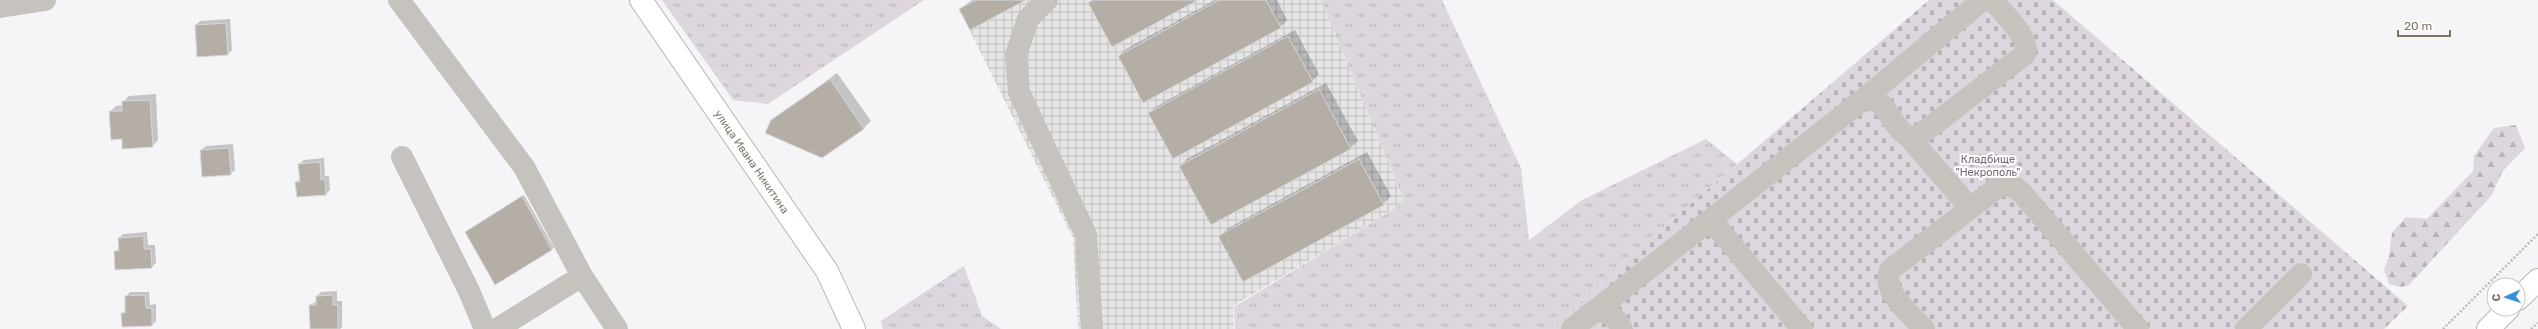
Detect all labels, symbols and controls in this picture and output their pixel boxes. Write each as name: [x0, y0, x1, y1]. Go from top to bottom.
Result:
scale bar: [2398, 12, 2450, 38]
text: 20 m: [2404, 19, 2432, 33]
street label: улица Ивана Никитина: [712, 107, 792, 216]
park label: Кладбище "Некрополь": [1956, 153, 2020, 179]
north arrow: [2486, 277, 2526, 317]
text: С: [2490, 293, 2503, 302]

